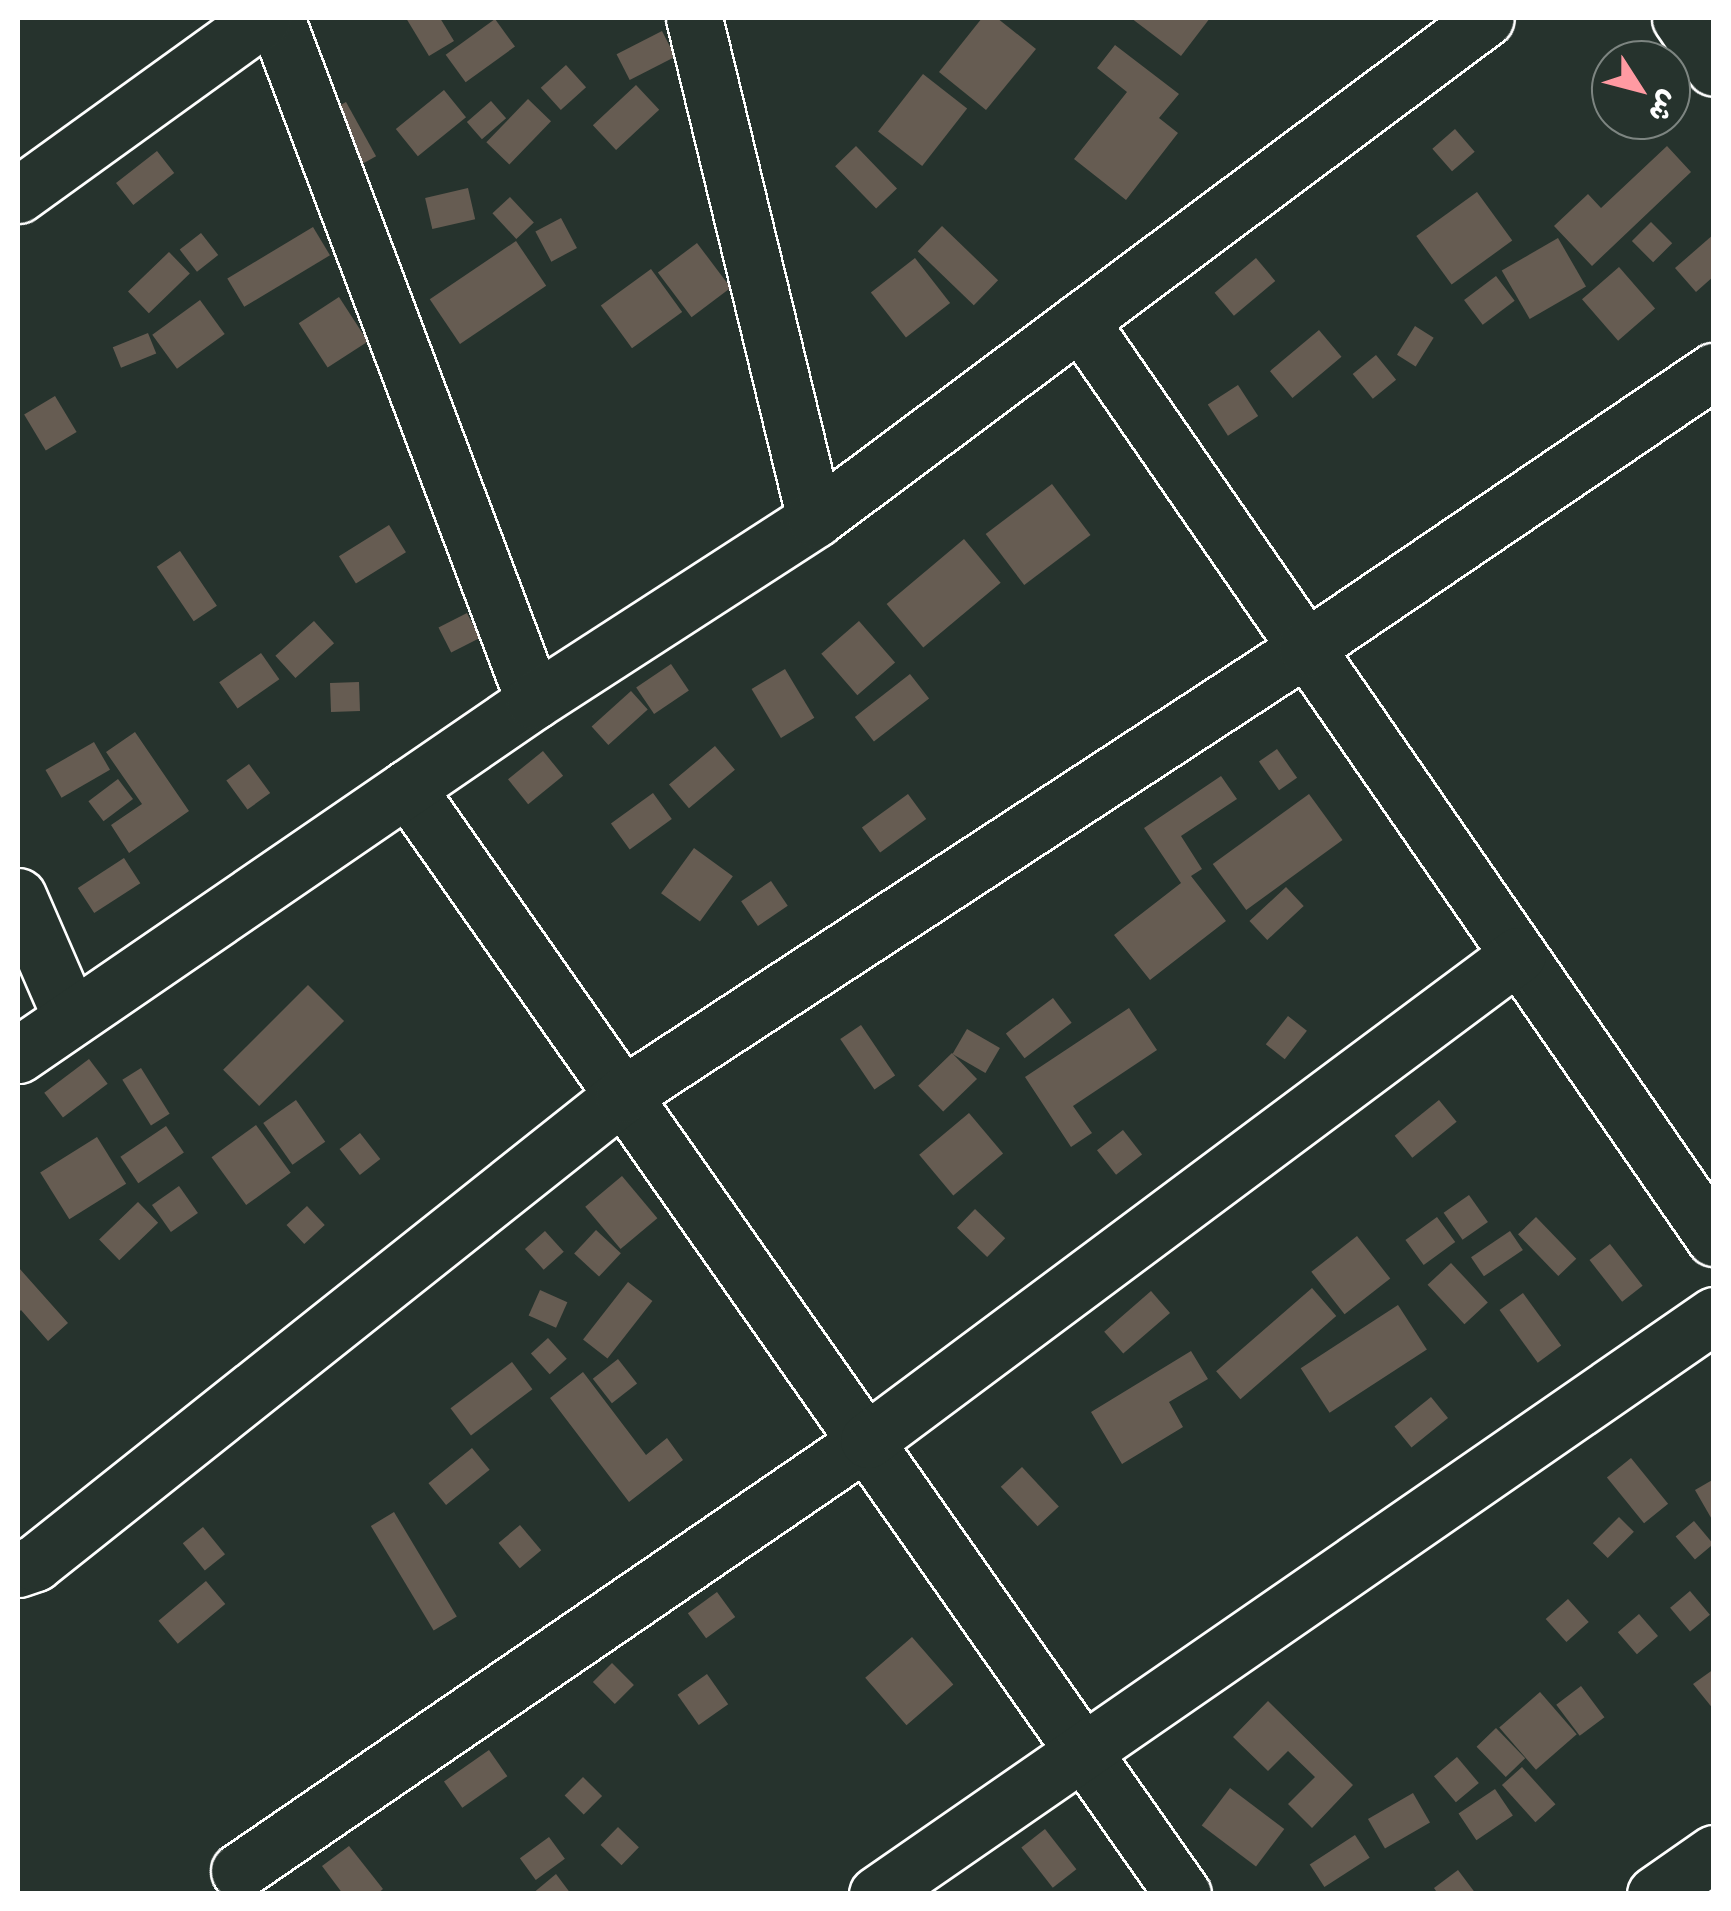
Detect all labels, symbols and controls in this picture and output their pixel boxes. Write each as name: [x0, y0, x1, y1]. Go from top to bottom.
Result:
north arrow: [1591, 40, 1691, 140]
text: ش: [1641, 84, 1687, 130]

